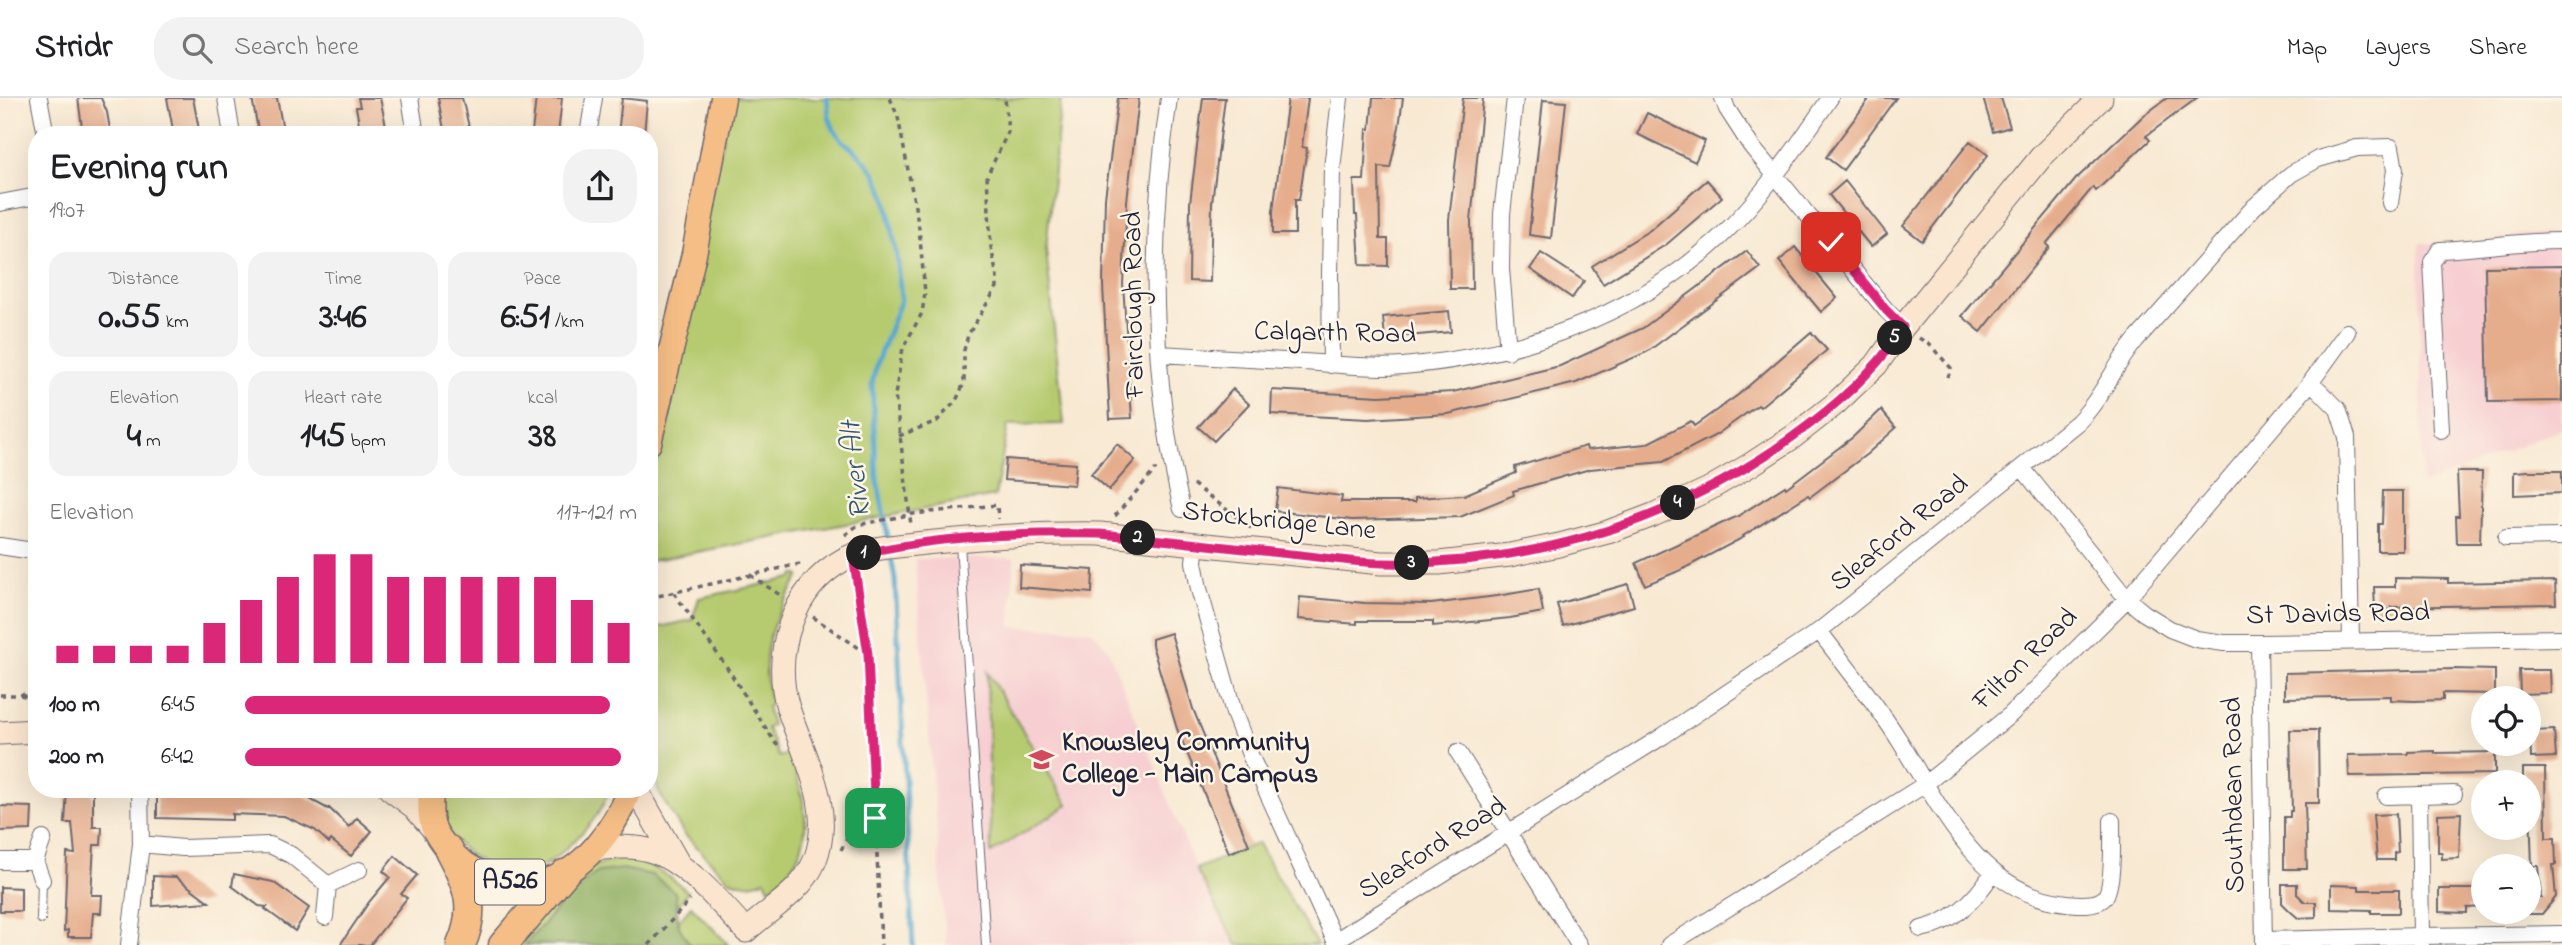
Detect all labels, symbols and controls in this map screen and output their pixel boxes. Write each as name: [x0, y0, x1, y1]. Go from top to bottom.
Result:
search box: [154, 17, 644, 80]
text: Stridr: [35, 24, 112, 72]
icon: search: [178, 29, 216, 67]
text: Search here: [234, 29, 359, 67]
text: Map: [2287, 31, 2327, 66]
text: Layers: [2365, 31, 2431, 66]
text: Share: [2469, 31, 2527, 66]
text: Evening run: [49, 141, 228, 197]
button: share: [563, 149, 637, 223]
text: 19:07: [49, 195, 85, 228]
street label: Fairclough Road: [1113, 211, 1157, 400]
pin: [1801, 212, 1861, 272]
icon: check: [1812, 223, 1850, 261]
text: Distance: [109, 266, 179, 293]
text: Time: [324, 266, 362, 293]
text: Pace: [524, 266, 561, 293]
text: 0.55: [99, 293, 161, 344]
text: 3:46: [319, 293, 367, 344]
text: 6:51: [501, 293, 550, 344]
text: km: [161, 309, 189, 336]
text: /km: [550, 309, 584, 336]
street label: Calgarth Road: [1254, 312, 1417, 356]
pin: 5: [1878, 320, 1912, 356]
text: 5: [1889, 324, 1900, 351]
text: Elevation: [109, 385, 179, 412]
text: Heart rate: [304, 385, 382, 412]
text: kcal: [527, 385, 557, 412]
text: 4: [127, 412, 141, 463]
text: 145: [300, 412, 346, 463]
text: 38: [529, 412, 556, 463]
water label: River Alt: [830, 416, 884, 521]
text: m: [141, 428, 161, 455]
text: bpm: [346, 428, 386, 455]
street label: Sleaford Road: [1822, 465, 1979, 603]
pin: 4: [1660, 486, 1696, 520]
text: 4: [1674, 489, 1681, 516]
street label: Stockbridge Lane: [1180, 491, 1378, 553]
text: Elevation: [49, 497, 134, 530]
text: 117–121 m: [557, 497, 637, 530]
pin: 2: [1120, 520, 1156, 556]
text: 2: [1133, 524, 1142, 551]
pin: 1: [846, 536, 882, 570]
text: 1: [860, 539, 867, 566]
pin: 3: [1394, 546, 1430, 580]
text: 3: [1408, 549, 1415, 576]
street label: St Davids Road: [2246, 593, 2431, 637]
street label: Filton Road: [1963, 599, 2088, 722]
map controls: [2471, 686, 2541, 924]
button: locate: [2471, 686, 2541, 756]
text: 100 m: [49, 689, 100, 722]
text: 6:45: [161, 689, 196, 722]
street label: Southdean Road: [2213, 696, 2257, 893]
place label: Knowsley Community College - Main Campus: [1062, 723, 1318, 797]
text: 200 m: [49, 741, 104, 774]
text: 6:42: [161, 741, 194, 774]
school or university icon: Knowsley Community College - Main Campus: [1028, 745, 1056, 773]
button: +: [2471, 770, 2541, 840]
street label: Sleaford Road: [1351, 787, 1516, 911]
pin: [845, 788, 905, 848]
icon: arrive: [856, 799, 894, 837]
button: −: [2471, 854, 2541, 924]
road number: A526: [475, 860, 545, 904]

